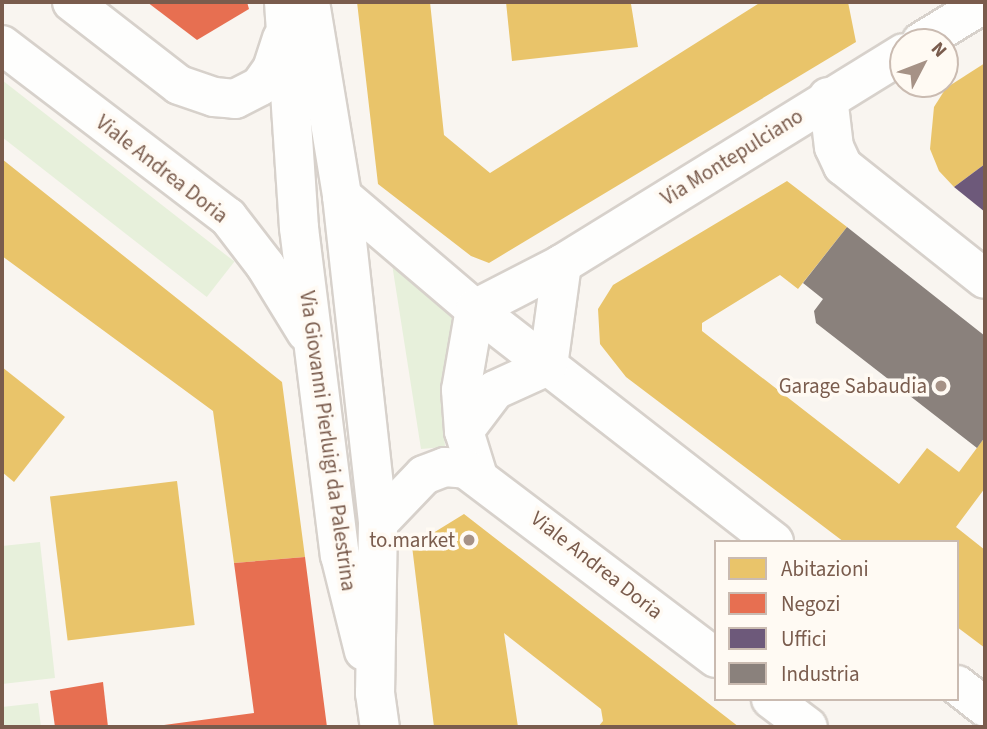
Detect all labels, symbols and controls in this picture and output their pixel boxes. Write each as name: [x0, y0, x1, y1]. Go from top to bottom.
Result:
north arrow: [889, 28, 959, 98]
text: N: [924, 36, 953, 64]
street label: Via Montepulciano: [656, 103, 808, 211]
street label: Viale Andrea Doria: [91, 110, 233, 228]
street label: Via Giovanni Pierluigi da Palestrina: [294, 289, 362, 593]
place label: Garage Sabaudia: [779, 373, 927, 399]
marker: Garage Sabaudia: [933, 378, 949, 394]
street label: Viale Andrea Doria: [526, 506, 668, 624]
place label: to.market: [369, 527, 455, 553]
marker: to.market: [461, 532, 477, 548]
legend: [714, 540, 959, 701]
text: Abitazioni: [781, 554, 869, 584]
text: Negozi: [781, 589, 840, 619]
text: Uffici: [781, 624, 827, 654]
text: Industria: [781, 659, 860, 689]

